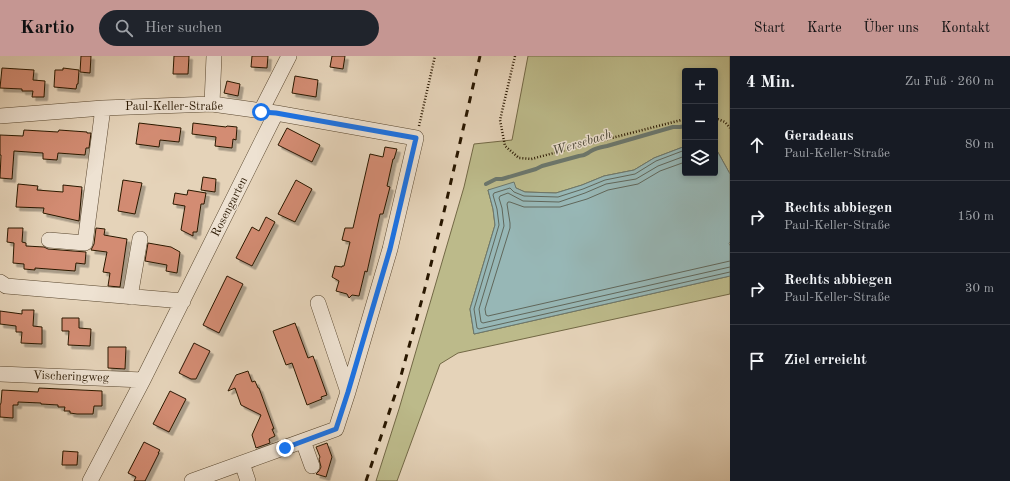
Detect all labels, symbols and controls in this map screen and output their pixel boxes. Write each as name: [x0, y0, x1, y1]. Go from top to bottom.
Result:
search box: [99, 10, 379, 46]
icon: search: [113, 17, 135, 39]
text: Kartio: [20, 19, 75, 38]
text: Hier suchen: [145, 21, 222, 36]
text: Start: [754, 21, 785, 35]
text: Karte: [807, 21, 842, 35]
text: Über uns: [864, 21, 919, 35]
text: Kontakt: [941, 21, 990, 35]
map controls: [682, 68, 718, 176]
button: +: [682, 68, 718, 104]
text: 4 Min.: [746, 74, 795, 91]
text: Zu Fuß · 260 m: [905, 75, 994, 88]
street label: Paul-Keller-Straße: [125, 101, 223, 113]
route start: [252, 103, 270, 121]
button: −: [682, 104, 718, 140]
water label: Wersebach: [551, 128, 613, 158]
text: Geradeaus: [784, 129, 853, 144]
icon: ahead: [746, 134, 768, 156]
text: 80 m: [965, 138, 994, 151]
button: layers: [682, 140, 718, 176]
text: Paul-Keller-Straße: [784, 147, 890, 160]
street label: Rosengarten: [210, 175, 250, 239]
text: Rechts abbiegen: [784, 201, 892, 216]
icon: right: [746, 206, 768, 228]
text: 150 m: [957, 210, 994, 223]
text: Paul-Keller-Straße: [784, 219, 890, 232]
text: Rechts abbiegen: [784, 273, 892, 288]
icon: right: [746, 278, 768, 300]
text: 30 m: [965, 282, 994, 295]
text: Paul-Keller-Straße: [784, 291, 890, 304]
icon: arrive: [746, 350, 768, 372]
text: Ziel erreicht: [784, 353, 867, 368]
street label: Vischeringweg: [33, 370, 110, 384]
route end: [276, 439, 294, 457]

